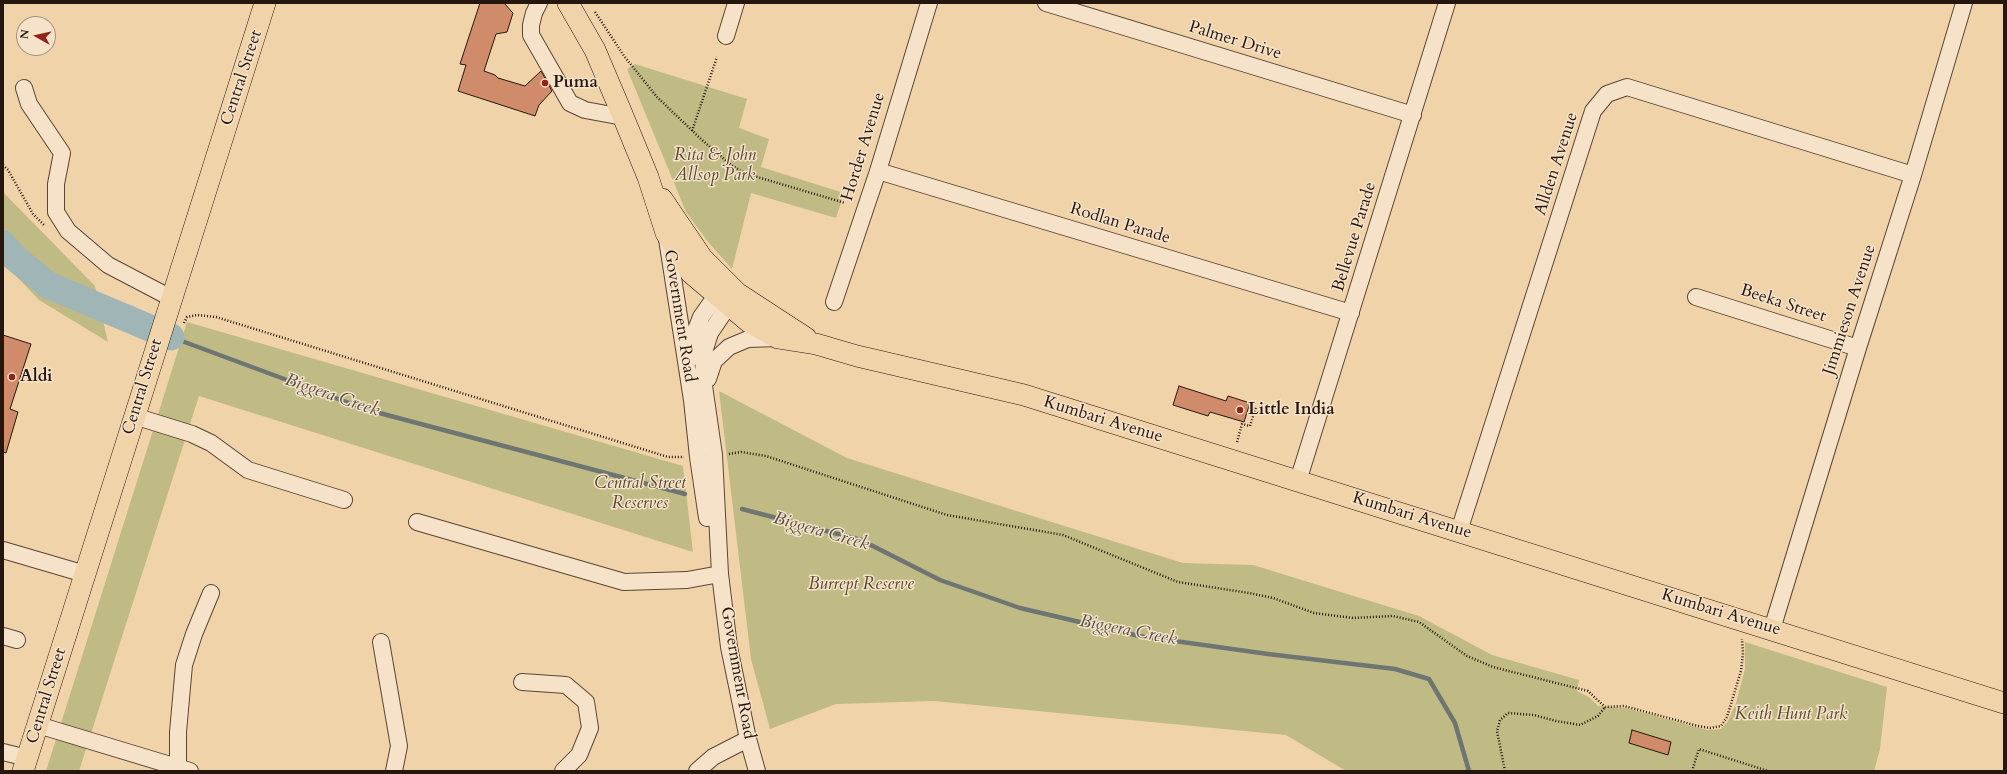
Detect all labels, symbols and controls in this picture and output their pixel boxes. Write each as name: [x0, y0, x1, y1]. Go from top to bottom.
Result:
north arrow: [16, 16, 56, 56]
street label: Palmer Drive: [1186, 17, 1284, 65]
street label: Central Street: [217, 28, 267, 128]
text: N: [17, 29, 33, 40]
place label: Puma: [553, 73, 598, 93]
marker: Puma: [540, 78, 550, 88]
street label: Horder Avenue: [838, 90, 890, 204]
street label: Allden Avenue: [1531, 110, 1583, 218]
park label: Rita & John Allsop Park: [674, 146, 756, 186]
street label: Bellevue Parade: [1329, 180, 1381, 294]
street label: Rodlan Parade: [1067, 199, 1173, 249]
street label: Jimmieson Avenue: [1819, 242, 1881, 378]
street label: Government Road: [658, 248, 700, 384]
street label: Beeka Street: [1738, 281, 1828, 327]
street label: Central Street: [119, 337, 167, 437]
place label: Aldi: [20, 367, 52, 387]
water label: Biggera Creek: [282, 370, 382, 422]
marker: Aldi: [7, 372, 17, 382]
street label: Kumbari Avenue: [1041, 392, 1165, 448]
place label: Little India: [1248, 400, 1335, 420]
marker: Little India: [1235, 405, 1245, 415]
park label: Central Street Reserves: [594, 474, 686, 514]
street label: Kumbari Avenue: [1350, 488, 1474, 544]
water label: Biggera Creek: [771, 508, 871, 556]
park label: Burrept Reserve: [808, 575, 914, 595]
street label: Kumbari Avenue: [1659, 585, 1783, 641]
street label: Government Road: [715, 605, 759, 741]
water label: Biggera Creek: [1077, 611, 1179, 651]
street label: Central Street: [23, 646, 71, 746]
park label: Keith Hunt Park: [1735, 705, 1847, 725]

